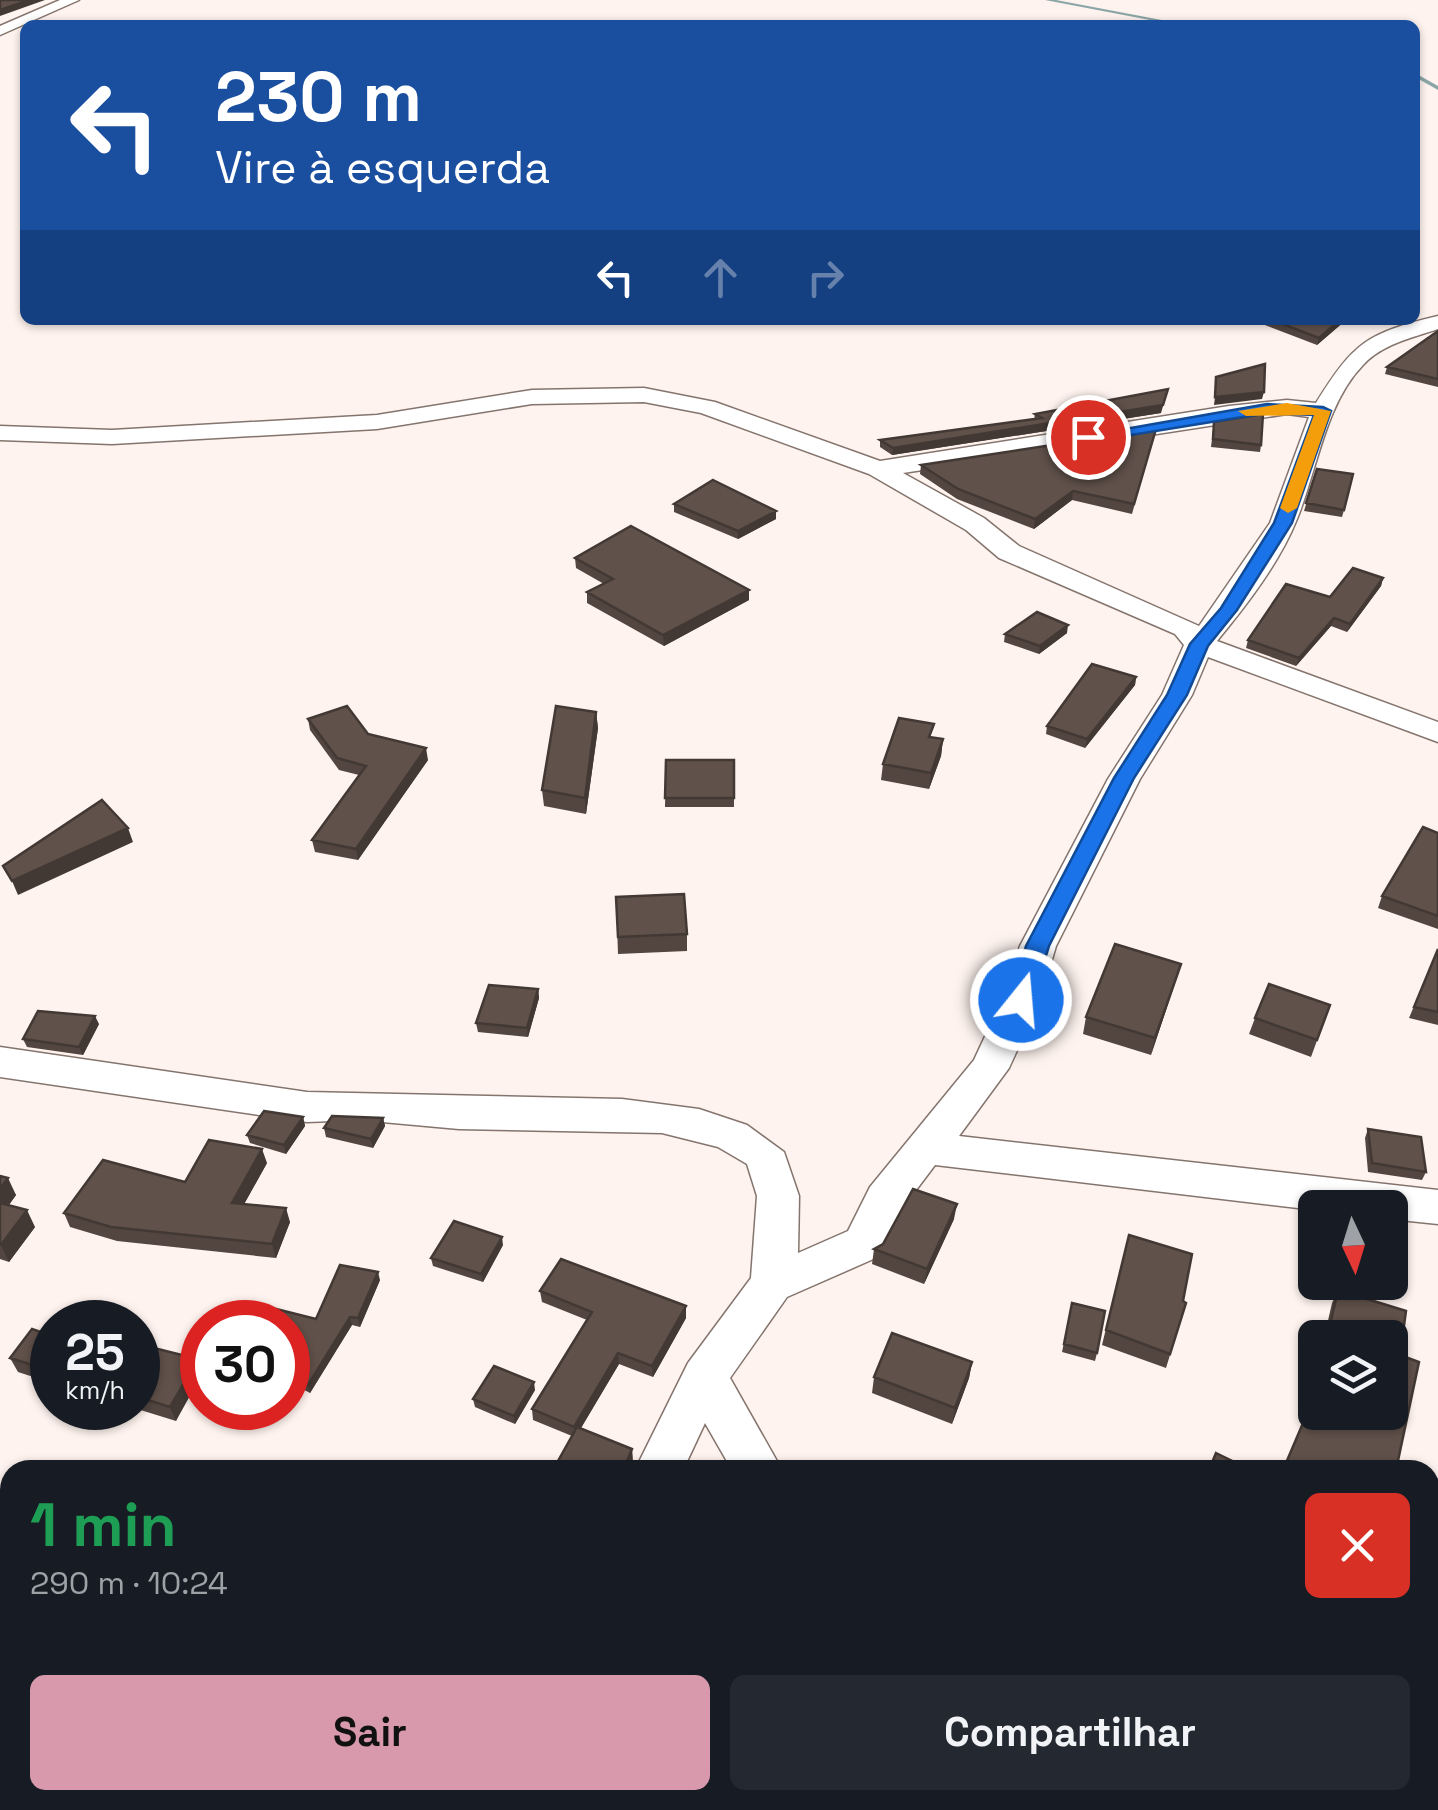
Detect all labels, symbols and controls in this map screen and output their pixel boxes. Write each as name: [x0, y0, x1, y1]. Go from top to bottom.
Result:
text: 230 m: [215, 52, 422, 141]
icon: left: [50, 60, 180, 190]
text: Vire à esquerda: [215, 139, 550, 196]
icon: left: [588, 250, 643, 305]
icon: ahead: [693, 250, 748, 305]
icon: right: [798, 250, 853, 305]
pin: [1046, 395, 1131, 480]
icon: arrive: [1061, 410, 1116, 465]
position arrow: [969, 948, 1073, 1052]
north arrow: [1298, 1190, 1408, 1300]
map controls: [1298, 1190, 1408, 1430]
speed limit sign: 30: [180, 1300, 310, 1430]
button: layers: [1298, 1320, 1408, 1430]
text: 25: [65, 1321, 125, 1385]
text: km/h: [65, 1374, 125, 1406]
text: 1 min: [30, 1487, 177, 1564]
button: close: [1305, 1493, 1410, 1598]
text: 290 m · 10:24: [30, 1563, 228, 1603]
button: Sair: [30, 1675, 710, 1790]
button: Compartilhar: [730, 1675, 1410, 1790]

